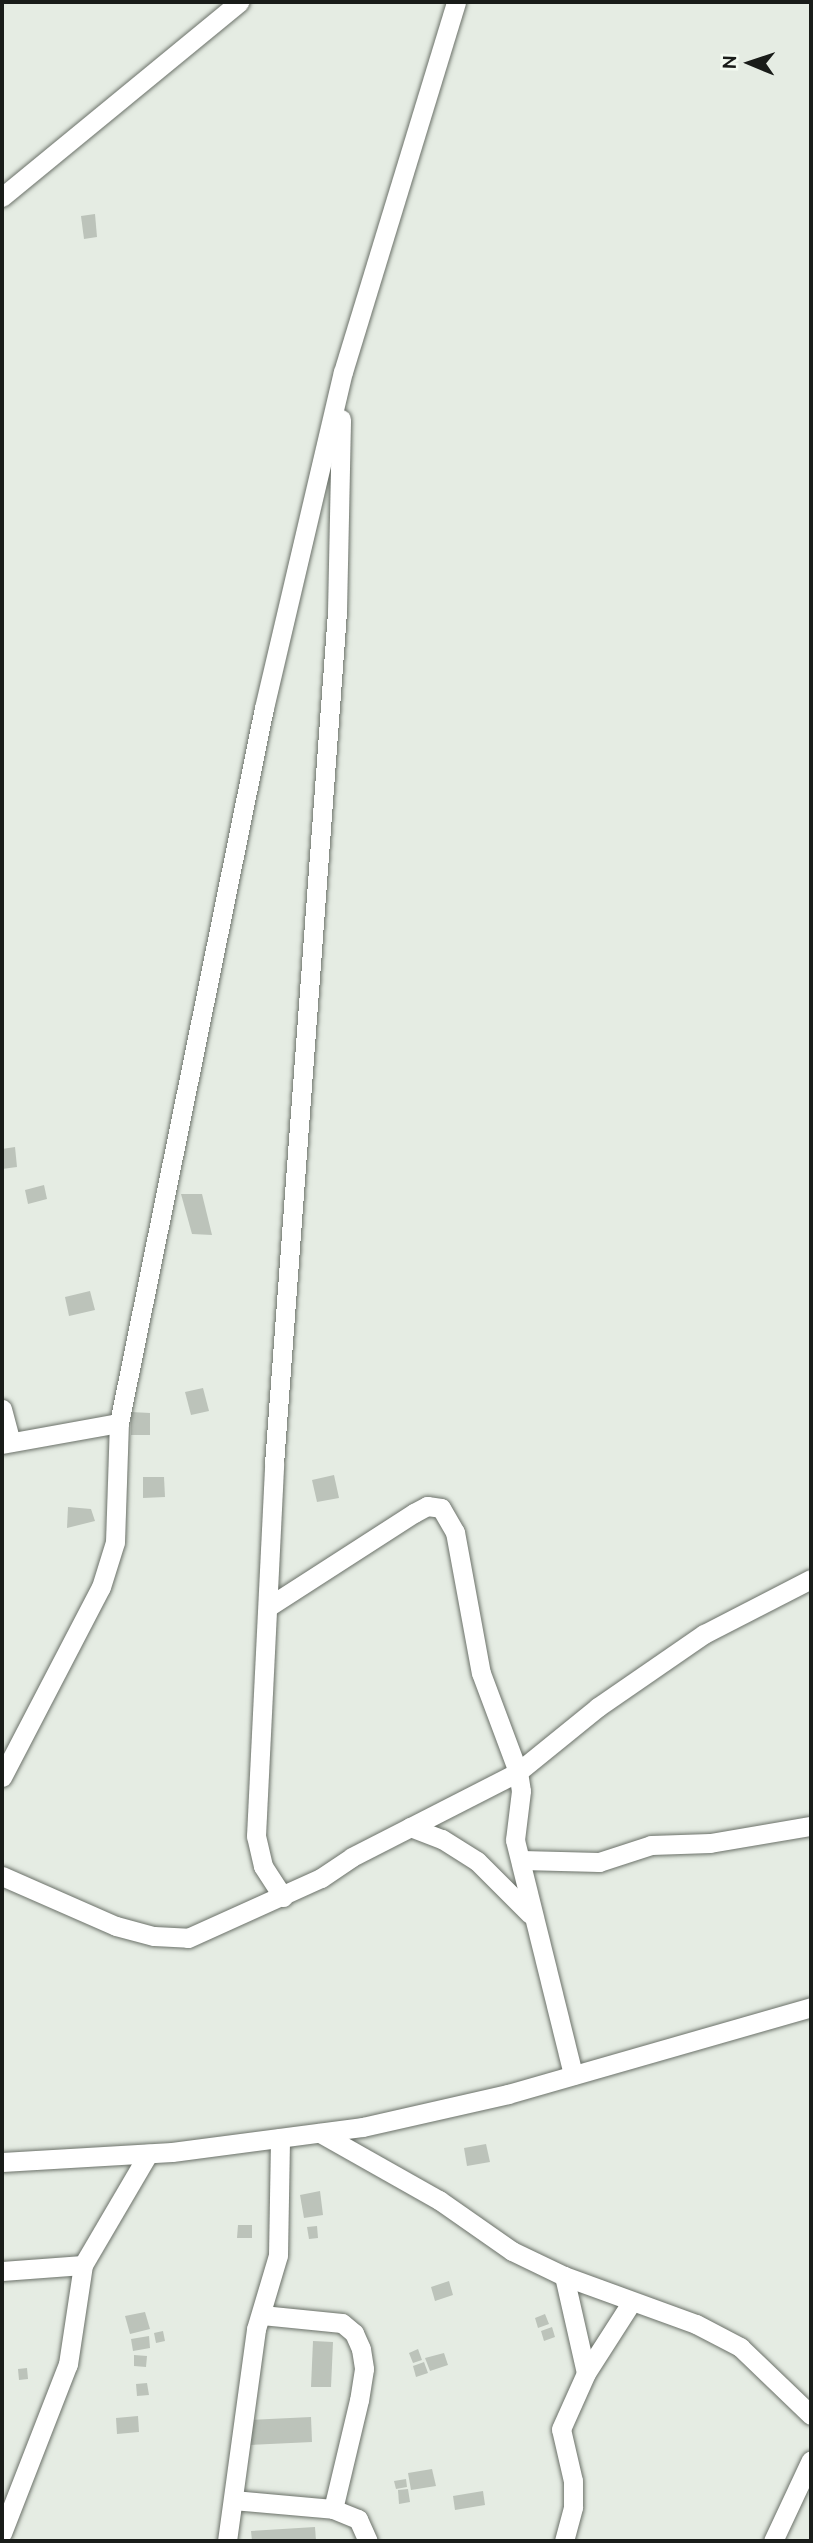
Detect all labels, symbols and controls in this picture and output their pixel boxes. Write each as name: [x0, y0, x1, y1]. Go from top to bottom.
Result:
north arrow: [715, 28, 785, 98]
text: N: [718, 55, 740, 70]

